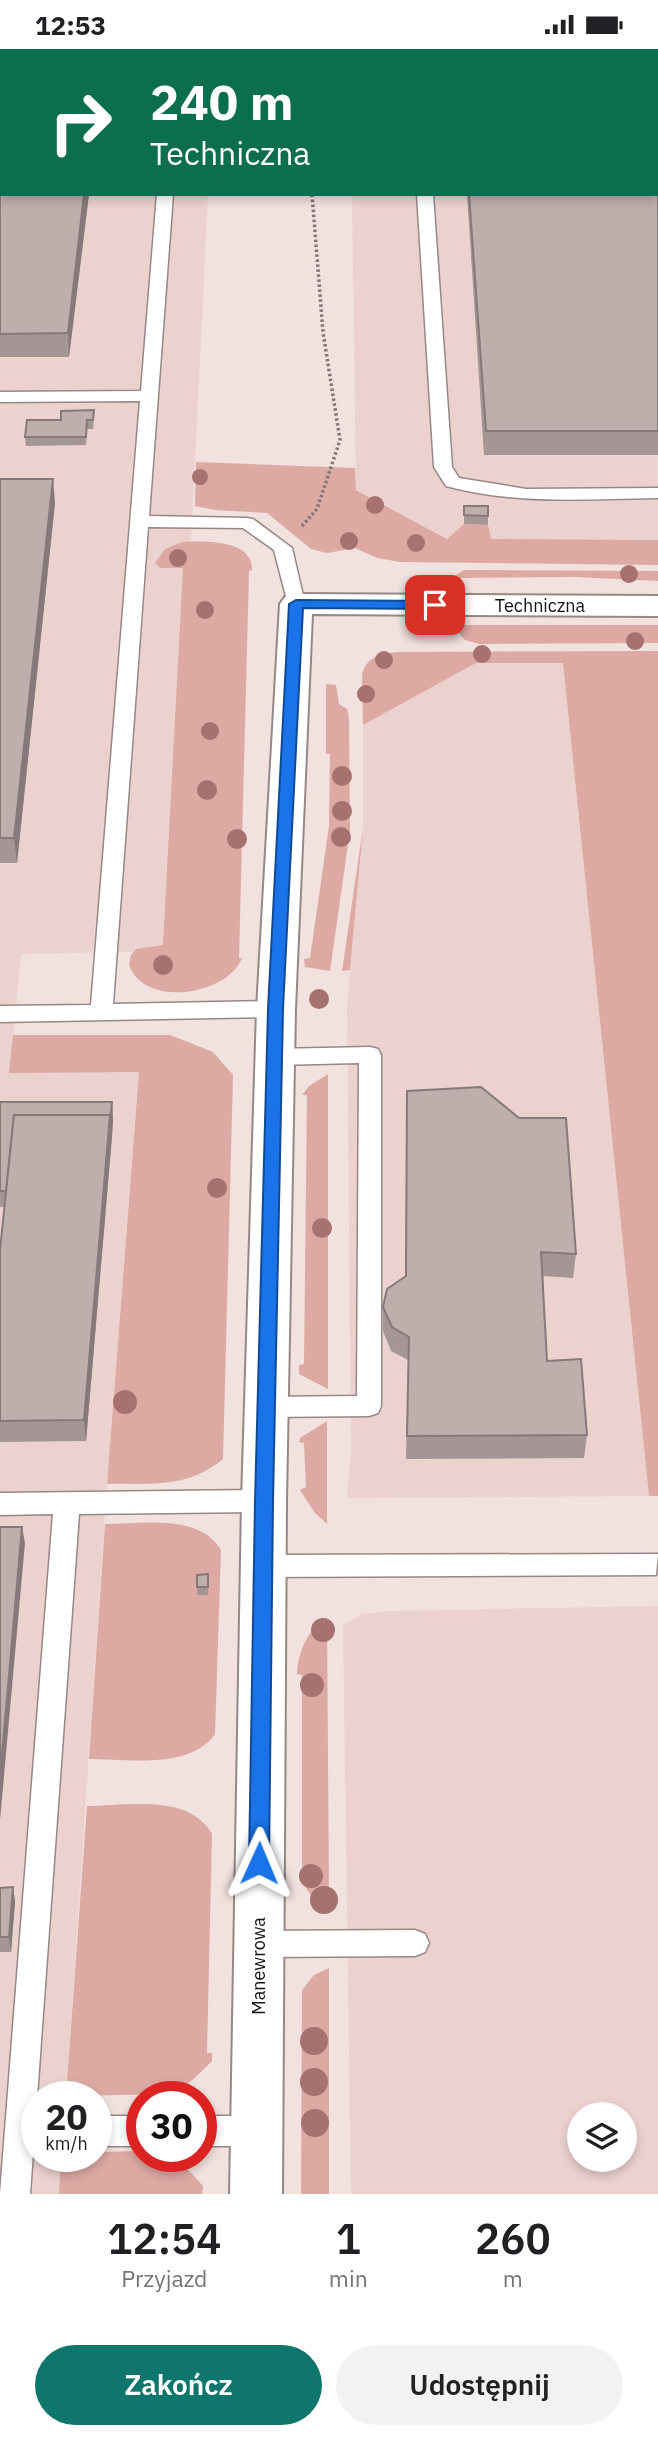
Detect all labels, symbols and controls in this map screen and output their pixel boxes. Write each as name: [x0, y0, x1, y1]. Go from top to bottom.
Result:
text: 12:53: [35, 8, 106, 42]
text: 240 m: [150, 70, 294, 133]
icon: right: [35, 77, 126, 168]
text: Techniczna: [150, 132, 310, 174]
pin: [405, 575, 465, 635]
icon: arrive: [416, 586, 454, 624]
street label: Techniczna: [495, 594, 586, 617]
position arrow: [222, 1826, 296, 1900]
street label: Manewrowa: [247, 1917, 270, 2015]
speed limit sign: 30: [126, 2081, 217, 2172]
text: 20: [45, 2094, 88, 2140]
map controls: [567, 2102, 637, 2172]
button: layers: [567, 2102, 637, 2172]
text: km/h: [45, 2132, 88, 2155]
text: 12:54: [107, 2211, 222, 2266]
text: 1: [336, 2211, 361, 2266]
text: 260: [475, 2211, 551, 2266]
text: Przyjazd: [121, 2263, 207, 2293]
text: min: [329, 2263, 368, 2293]
text: m: [503, 2263, 523, 2293]
button: Zakończ: [35, 2345, 322, 2425]
button: Udostępnij: [336, 2345, 623, 2425]

